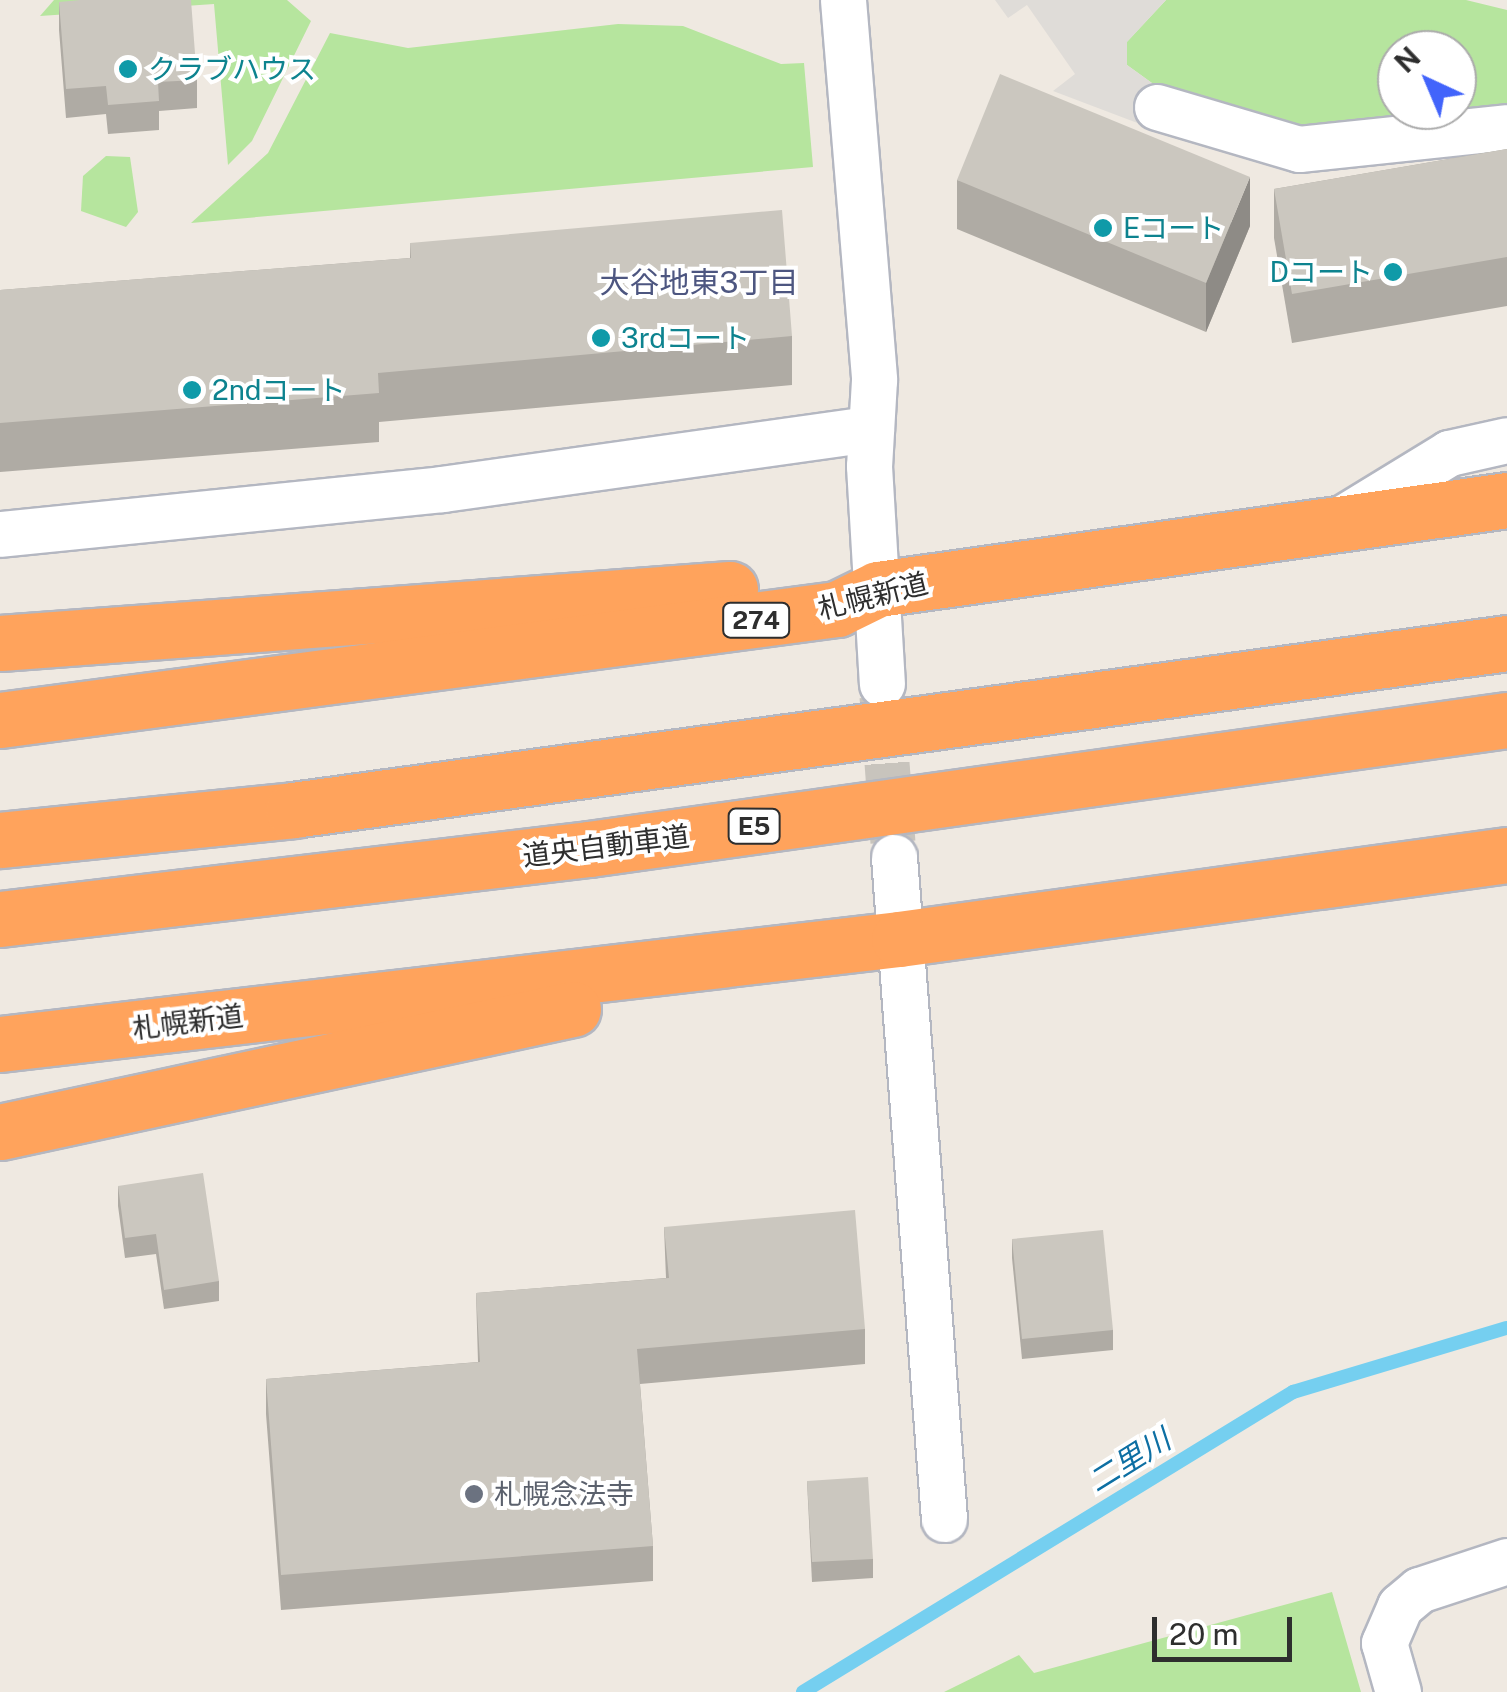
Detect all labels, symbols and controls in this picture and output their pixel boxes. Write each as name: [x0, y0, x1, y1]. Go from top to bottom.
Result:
north arrow: [1377, 30, 1477, 130]
text: N: [1388, 40, 1427, 79]
place label: クラブハウス: [148, 52, 316, 86]
marker: クラブハウス: [117, 58, 139, 80]
place label: Eコート: [1123, 211, 1224, 245]
marker: Eコート: [1092, 217, 1114, 239]
place label: Dコート: [1270, 255, 1373, 289]
marker: Dコート: [1382, 261, 1404, 283]
district label: 大谷地東3丁目: [600, 264, 798, 300]
place label: 3rdコート: [621, 321, 750, 355]
marker: 3rdコート: [590, 327, 612, 349]
place label: 2ndコート: [212, 373, 346, 407]
marker: 2ndコート: [181, 379, 203, 401]
street label: 札幌新道: [815, 566, 931, 626]
road number: 274: [721, 600, 791, 640]
road number: E5: [726, 806, 782, 846]
street label: 道央自動車道: [521, 819, 691, 873]
street label: 札幌新道: [130, 999, 246, 1045]
water label: 二里川: [1081, 1421, 1177, 1499]
place label: 札幌念法寺: [494, 1477, 634, 1511]
marker: 札幌念法寺: [463, 1483, 485, 1505]
scale bar: [1157, 1597, 1297, 1659]
text: 20 m: [1169, 1616, 1238, 1652]

